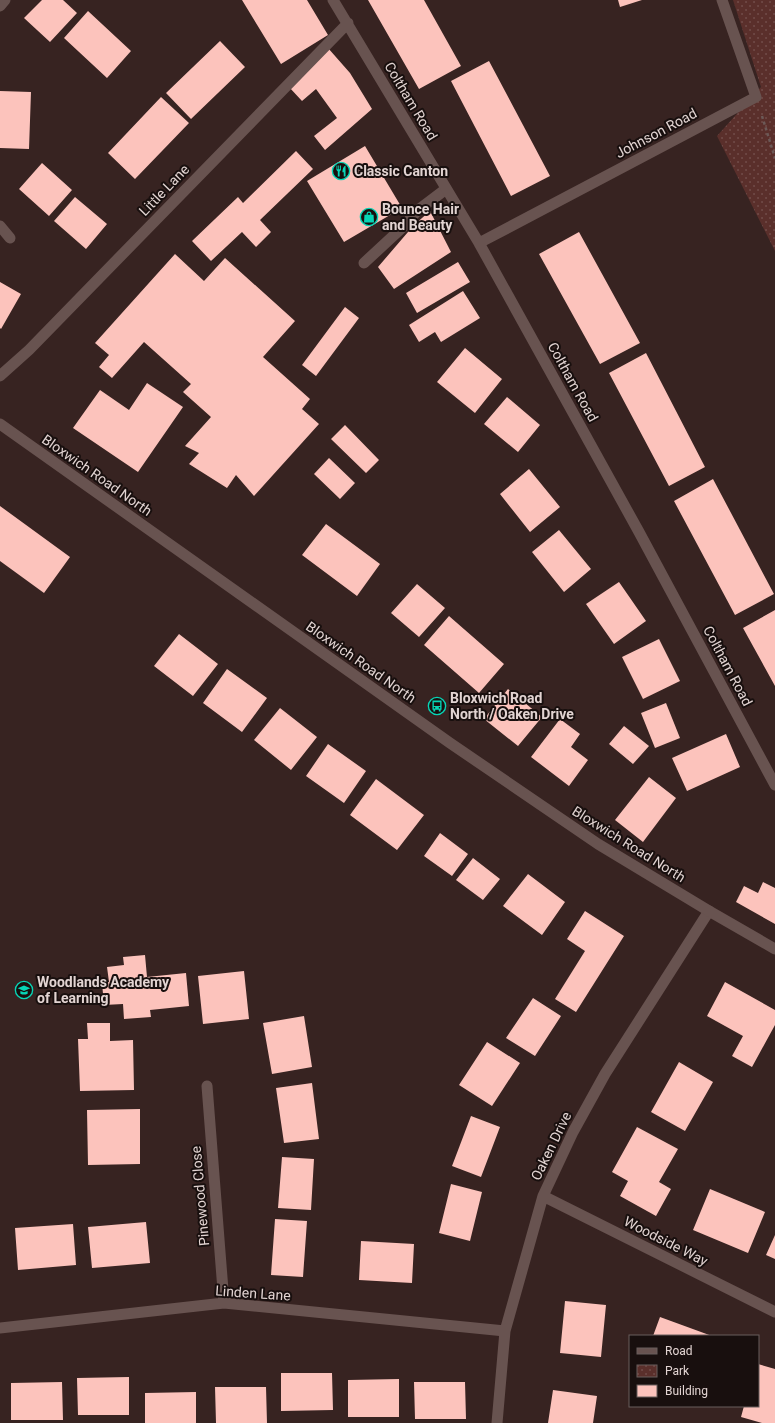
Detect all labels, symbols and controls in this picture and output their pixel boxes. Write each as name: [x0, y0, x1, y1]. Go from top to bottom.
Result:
street label: Coltham Road: [381, 59, 441, 143]
street label: Johnson Road: [613, 105, 699, 161]
street label: Little Lane: [136, 161, 192, 219]
restaurant icon: Classic Canton: [331, 161, 351, 181]
place label: Classic Canton: [354, 163, 448, 179]
place label: Bounce Hair and Beauty: [382, 201, 459, 233]
shop icon: Bounce Hair and Beauty: [359, 207, 379, 227]
street label: Coltham Road: [545, 340, 601, 424]
street label: Bloxwich Road North: [39, 431, 155, 519]
street label: Bloxwich Road North: [303, 618, 419, 706]
street label: Coltham Road: [700, 623, 756, 709]
place label: Bloxwich Road North / Oaken Drive: [450, 690, 574, 722]
bus stop icon: Bloxwich Road North / Oaken Drive: [427, 696, 447, 716]
street label: Bloxwich Road North: [570, 803, 688, 885]
place label: Woodlands Academy of Learning: [37, 974, 170, 1006]
school or university icon: Woodlands Academy of Learning: [14, 980, 34, 1000]
street label: Oaken Drive: [528, 1109, 574, 1183]
street label: Pinewood Close: [188, 1145, 212, 1247]
street label: Woodside Way: [621, 1213, 711, 1269]
street label: Linden Lane: [215, 1282, 291, 1304]
legend: [629, 1335, 759, 1407]
text: Road: [665, 1344, 693, 1358]
text: Park: [665, 1364, 690, 1378]
text: Building: [665, 1384, 708, 1398]

